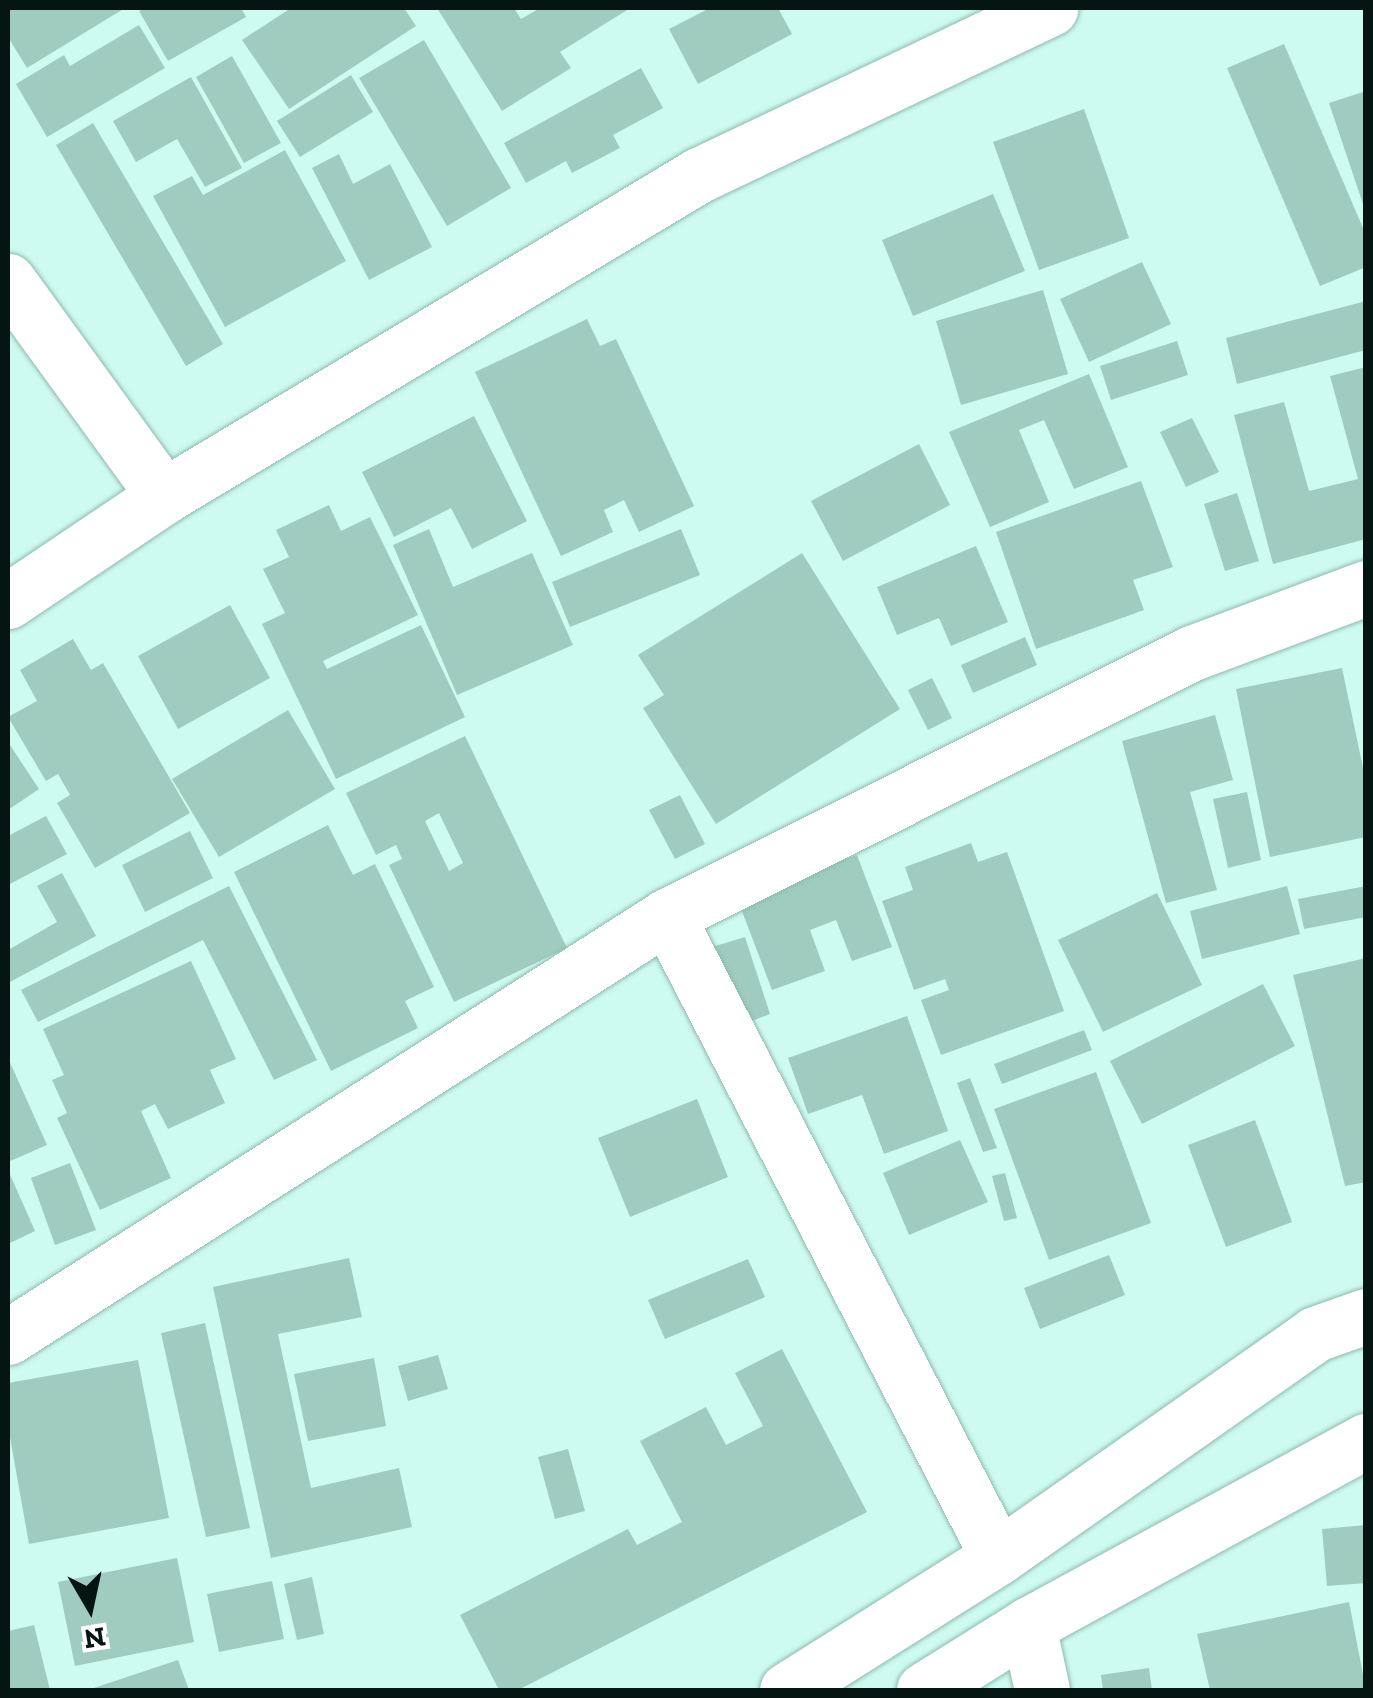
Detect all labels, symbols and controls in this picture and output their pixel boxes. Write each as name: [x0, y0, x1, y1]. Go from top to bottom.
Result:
north arrow: [40, 1558, 140, 1658]
text: N: [82, 1620, 108, 1656]

